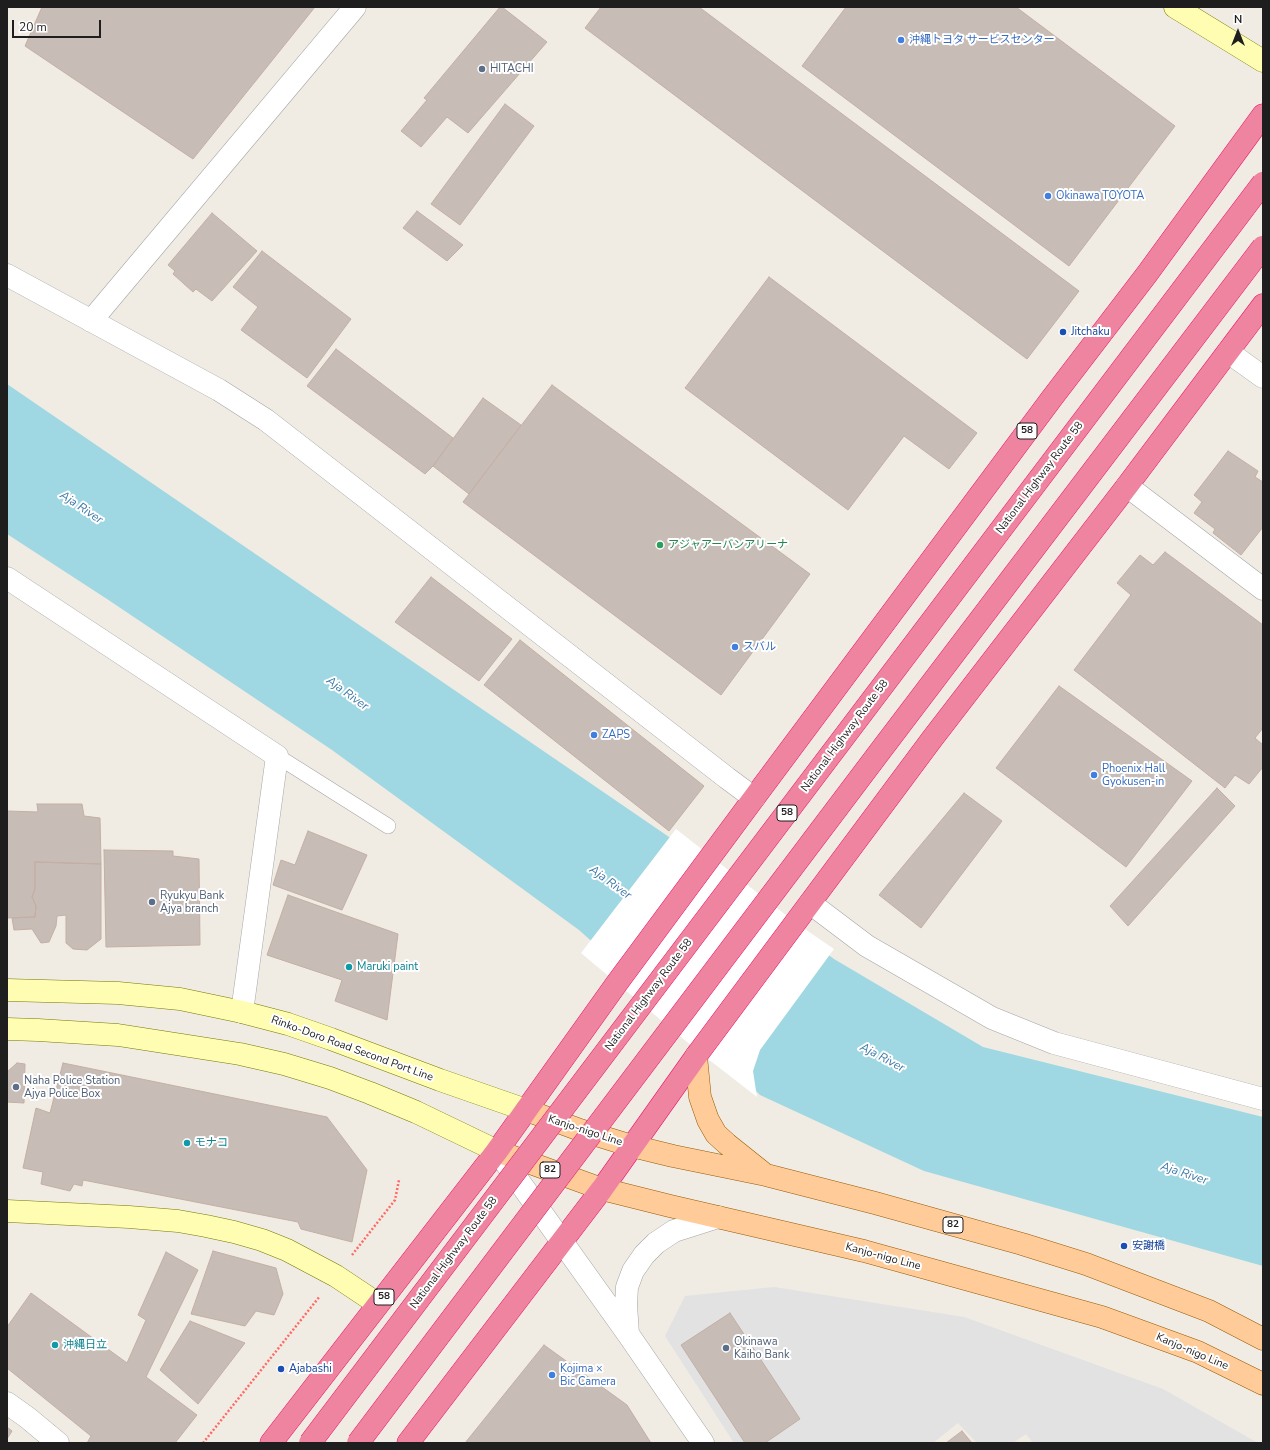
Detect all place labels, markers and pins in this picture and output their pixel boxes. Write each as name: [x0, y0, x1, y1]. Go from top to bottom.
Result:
place label: 沖縄トヨタ サービスセンター: [909, 33, 1055, 47]
marker: 沖縄トヨタ サービスセンター: [896, 35, 906, 45]
place label: HITACHI: [490, 62, 533, 76]
marker: HITACHI: [477, 64, 487, 74]
place label: Okinawa TOYOTA: [1056, 189, 1144, 203]
marker: Okinawa TOYOTA: [1043, 191, 1053, 201]
place label: Jitchaku: [1071, 325, 1110, 339]
marker: Jitchaku: [1058, 327, 1068, 337]
place label: アジャアーバンアリーナ: [668, 538, 788, 552]
marker: アジャアーバンアリーナ: [655, 540, 665, 550]
place label: スバル: [743, 640, 776, 654]
marker: スバル: [730, 642, 740, 652]
place label: ZAPS: [602, 728, 630, 742]
marker: ZAPS: [589, 730, 599, 740]
place label: Phoenix Hall Gyokusen-in: [1102, 762, 1165, 788]
marker: Phoenix Hall Gyokusen-in: [1089, 770, 1099, 780]
place label: Ryukyu Bank Ajya branch: [160, 889, 224, 915]
marker: Ryukyu Bank Ajya branch: [147, 897, 157, 907]
place label: Maruki paint: [357, 960, 418, 974]
marker: Maruki paint: [344, 962, 354, 972]
place label: Naha Police Station Ajya Police Box: [24, 1074, 120, 1100]
marker: Naha Police Station Ajya Police Box: [11, 1082, 21, 1092]
place label: モナコ: [195, 1136, 228, 1150]
marker: モナコ: [182, 1138, 192, 1148]
place label: 安謝橋: [1132, 1239, 1165, 1253]
marker: 安謝橋: [1119, 1241, 1129, 1251]
place label: Okinawa Kaiho Bank: [734, 1335, 789, 1361]
place label: 沖縄日立: [63, 1338, 107, 1352]
marker: 沖縄日立: [50, 1340, 60, 1350]
marker: Okinawa Kaiho Bank: [721, 1343, 731, 1353]
place label: Ajabashi: [289, 1362, 332, 1376]
place label: Kojima × Bic Camera: [560, 1362, 616, 1388]
marker: Ajabashi: [276, 1364, 286, 1374]
marker: Kojima × Bic Camera: [547, 1370, 557, 1380]

